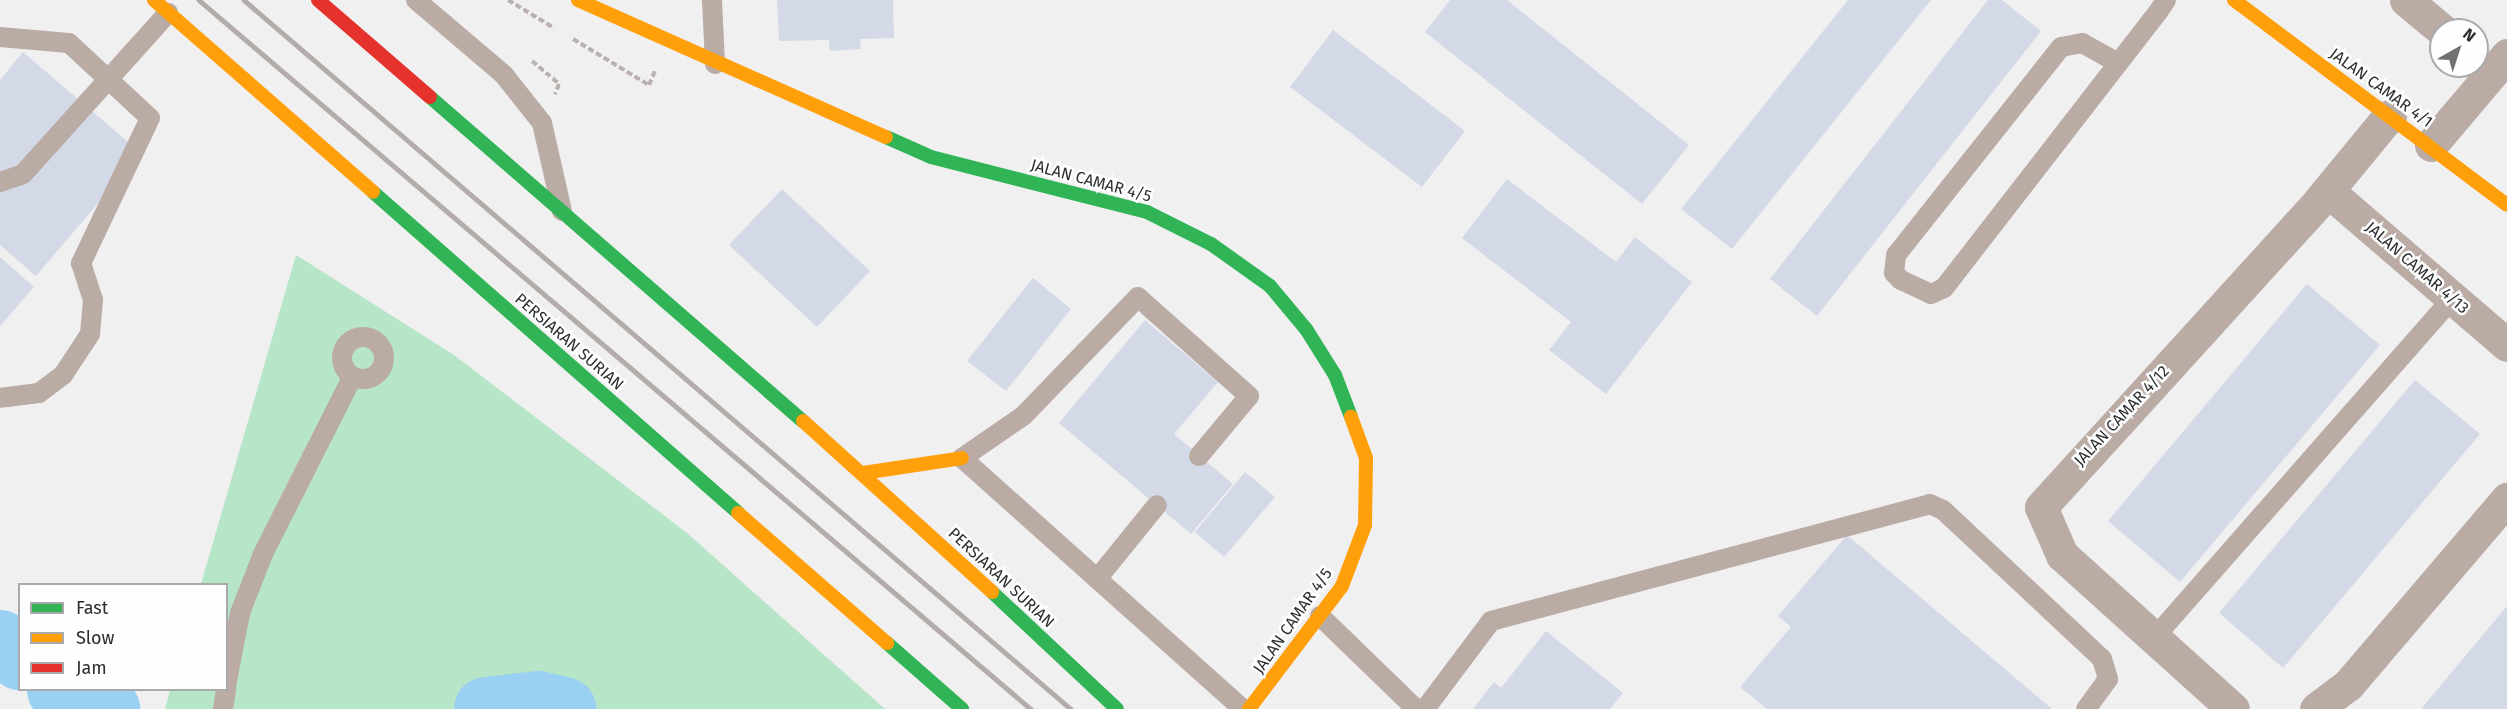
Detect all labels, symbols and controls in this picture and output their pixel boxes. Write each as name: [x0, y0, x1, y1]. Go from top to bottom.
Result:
north arrow: [2429, 18, 2489, 78]
text: N: [2459, 24, 2479, 46]
street label: JALAN CAMAR 4/1: [2326, 44, 2436, 132]
street label: JALAN CAMAR 4/5: [1029, 156, 1153, 206]
street label: JALAN CAMAR 4/13: [2361, 218, 2473, 318]
street label: PERSIARAN SURIAN: [511, 290, 627, 394]
street label: JALAN CAMAR 4/12: [2071, 362, 2173, 470]
street label: PERSIARAN SURIAN: [944, 524, 1058, 632]
street label: JALAN CAMAR 4/5: [1250, 565, 1336, 677]
legend: [18, 583, 228, 691]
text: Fast: [76, 597, 108, 619]
text: Slow: [76, 627, 114, 649]
text: Jam: [76, 657, 107, 679]

